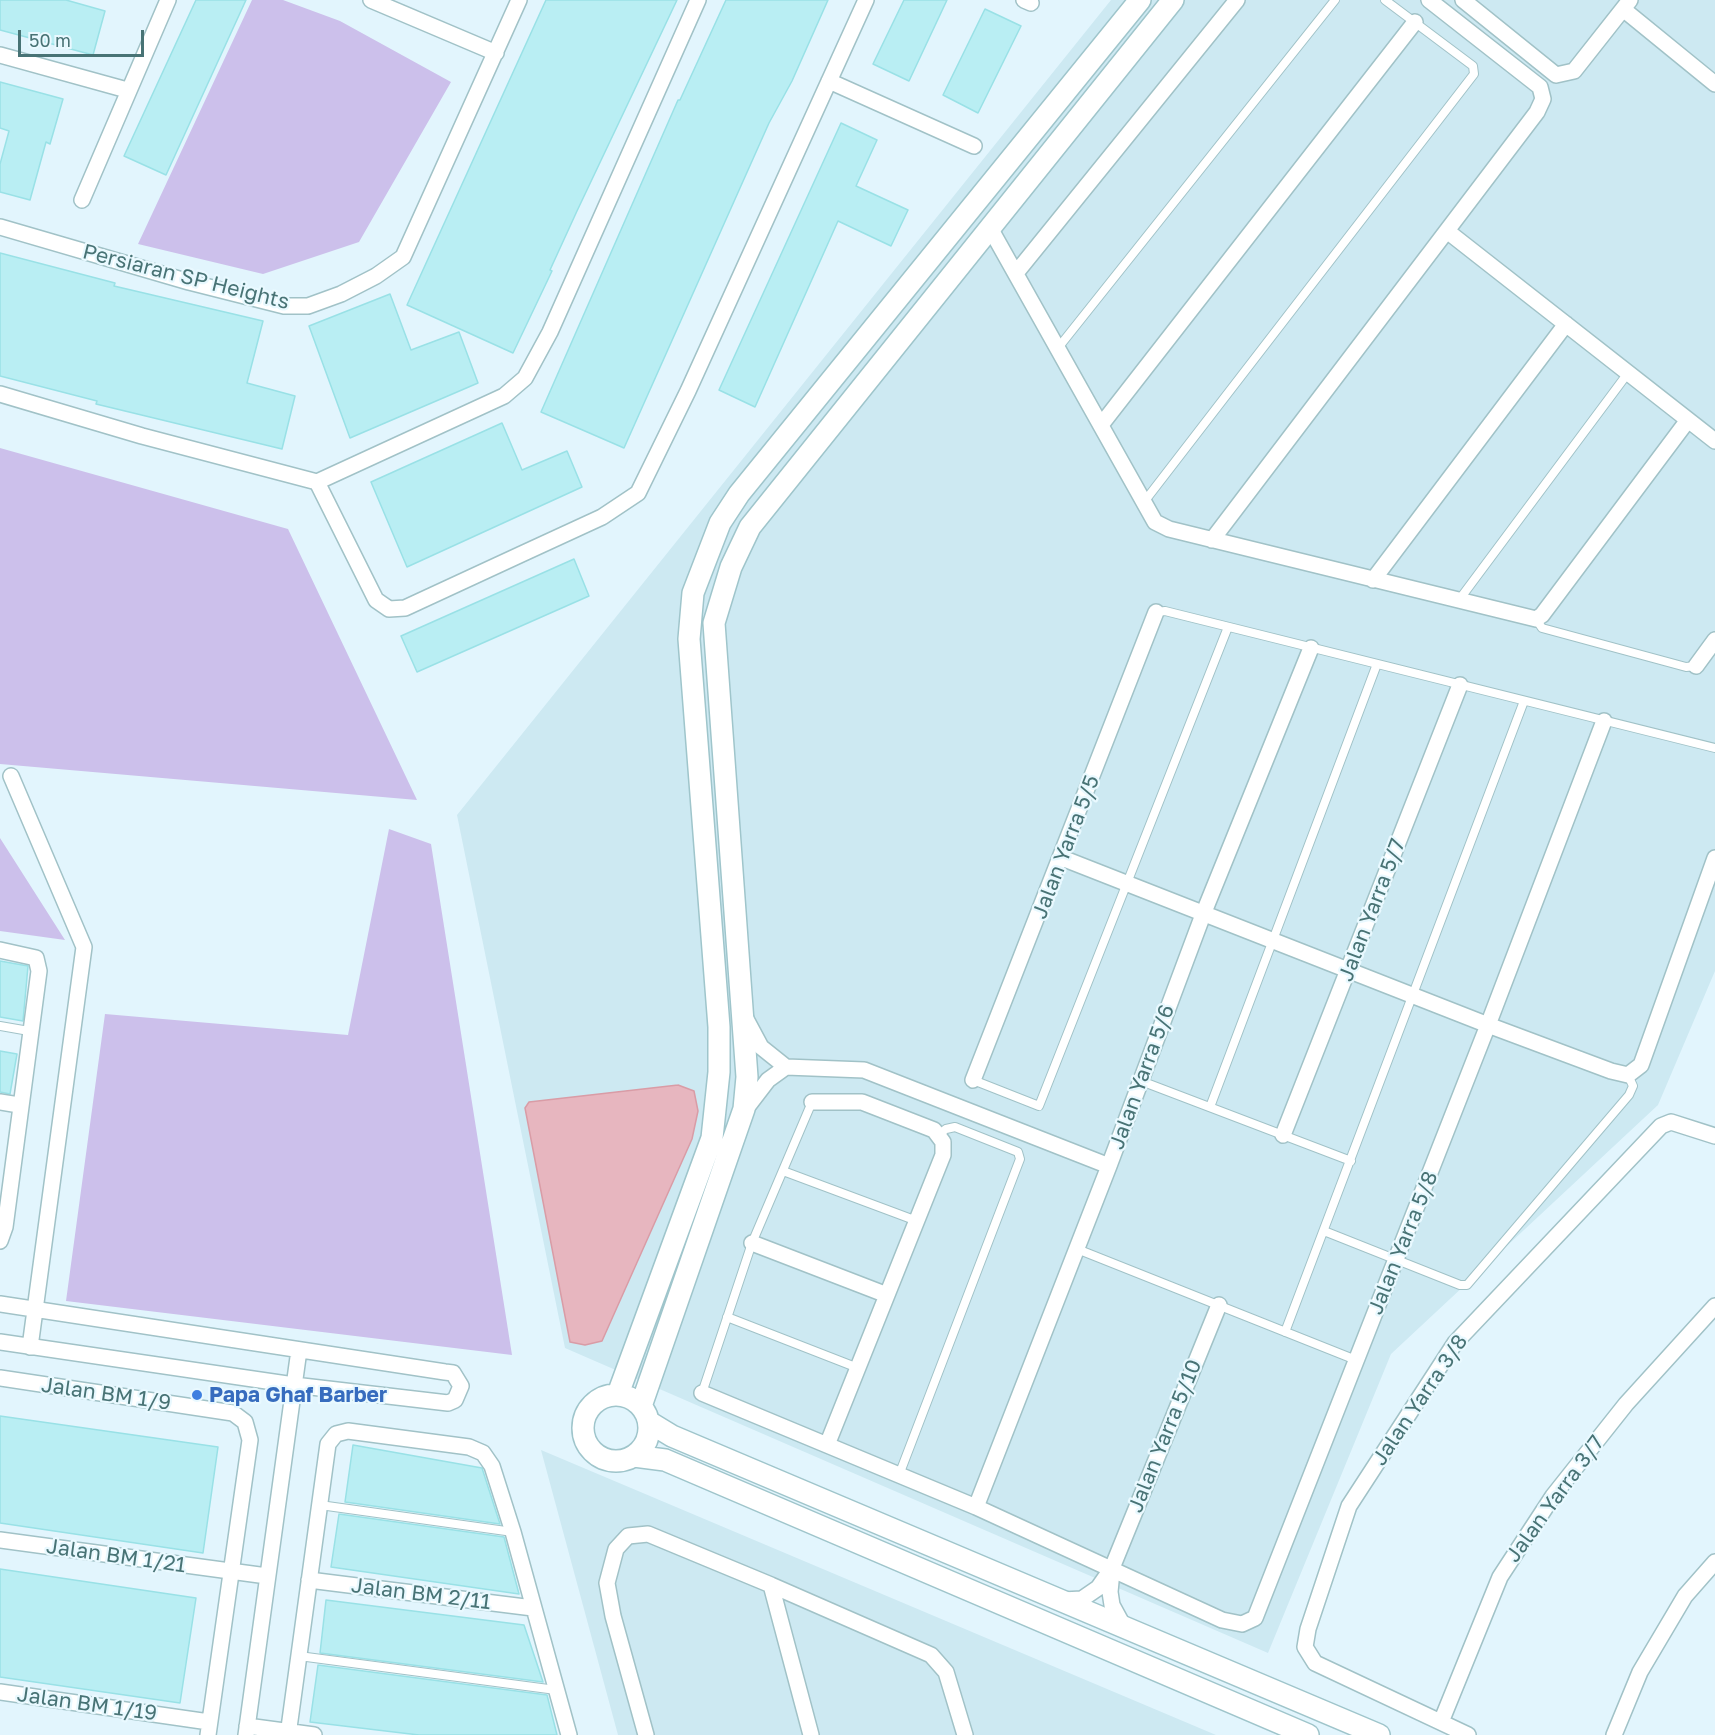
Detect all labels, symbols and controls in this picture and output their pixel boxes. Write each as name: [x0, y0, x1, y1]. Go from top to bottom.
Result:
scale bar: [21, 18, 147, 56]
text: 50 m: [29, 29, 71, 51]
street label: Persiaran SP Heights: [80, 239, 292, 315]
street label: Jalan Yarra 5/5: [1027, 772, 1105, 922]
street label: Jalan Yarra 5/7: [1333, 835, 1411, 985]
street label: Jalan Yarra 5/6: [1104, 1001, 1180, 1153]
street label: Jalan Yarra 5/8: [1363, 1168, 1443, 1318]
street label: Jalan Yarra 3/8: [1367, 1330, 1473, 1470]
street label: Jalan Yarra 5/10: [1123, 1356, 1207, 1516]
street label: Jalan BM 1/9: [40, 1372, 172, 1416]
place label: Papa Ghaf Barber: [209, 1382, 387, 1408]
marker: Papa Ghaf Barber: [190, 1388, 204, 1402]
street label: Jalan Yarra 3/7: [1501, 1431, 1609, 1567]
street label: Jalan BM 1/21: [45, 1534, 187, 1578]
street label: Jalan BM 2/11: [350, 1573, 492, 1615]
street label: Jalan BM 1/19: [16, 1682, 158, 1726]

